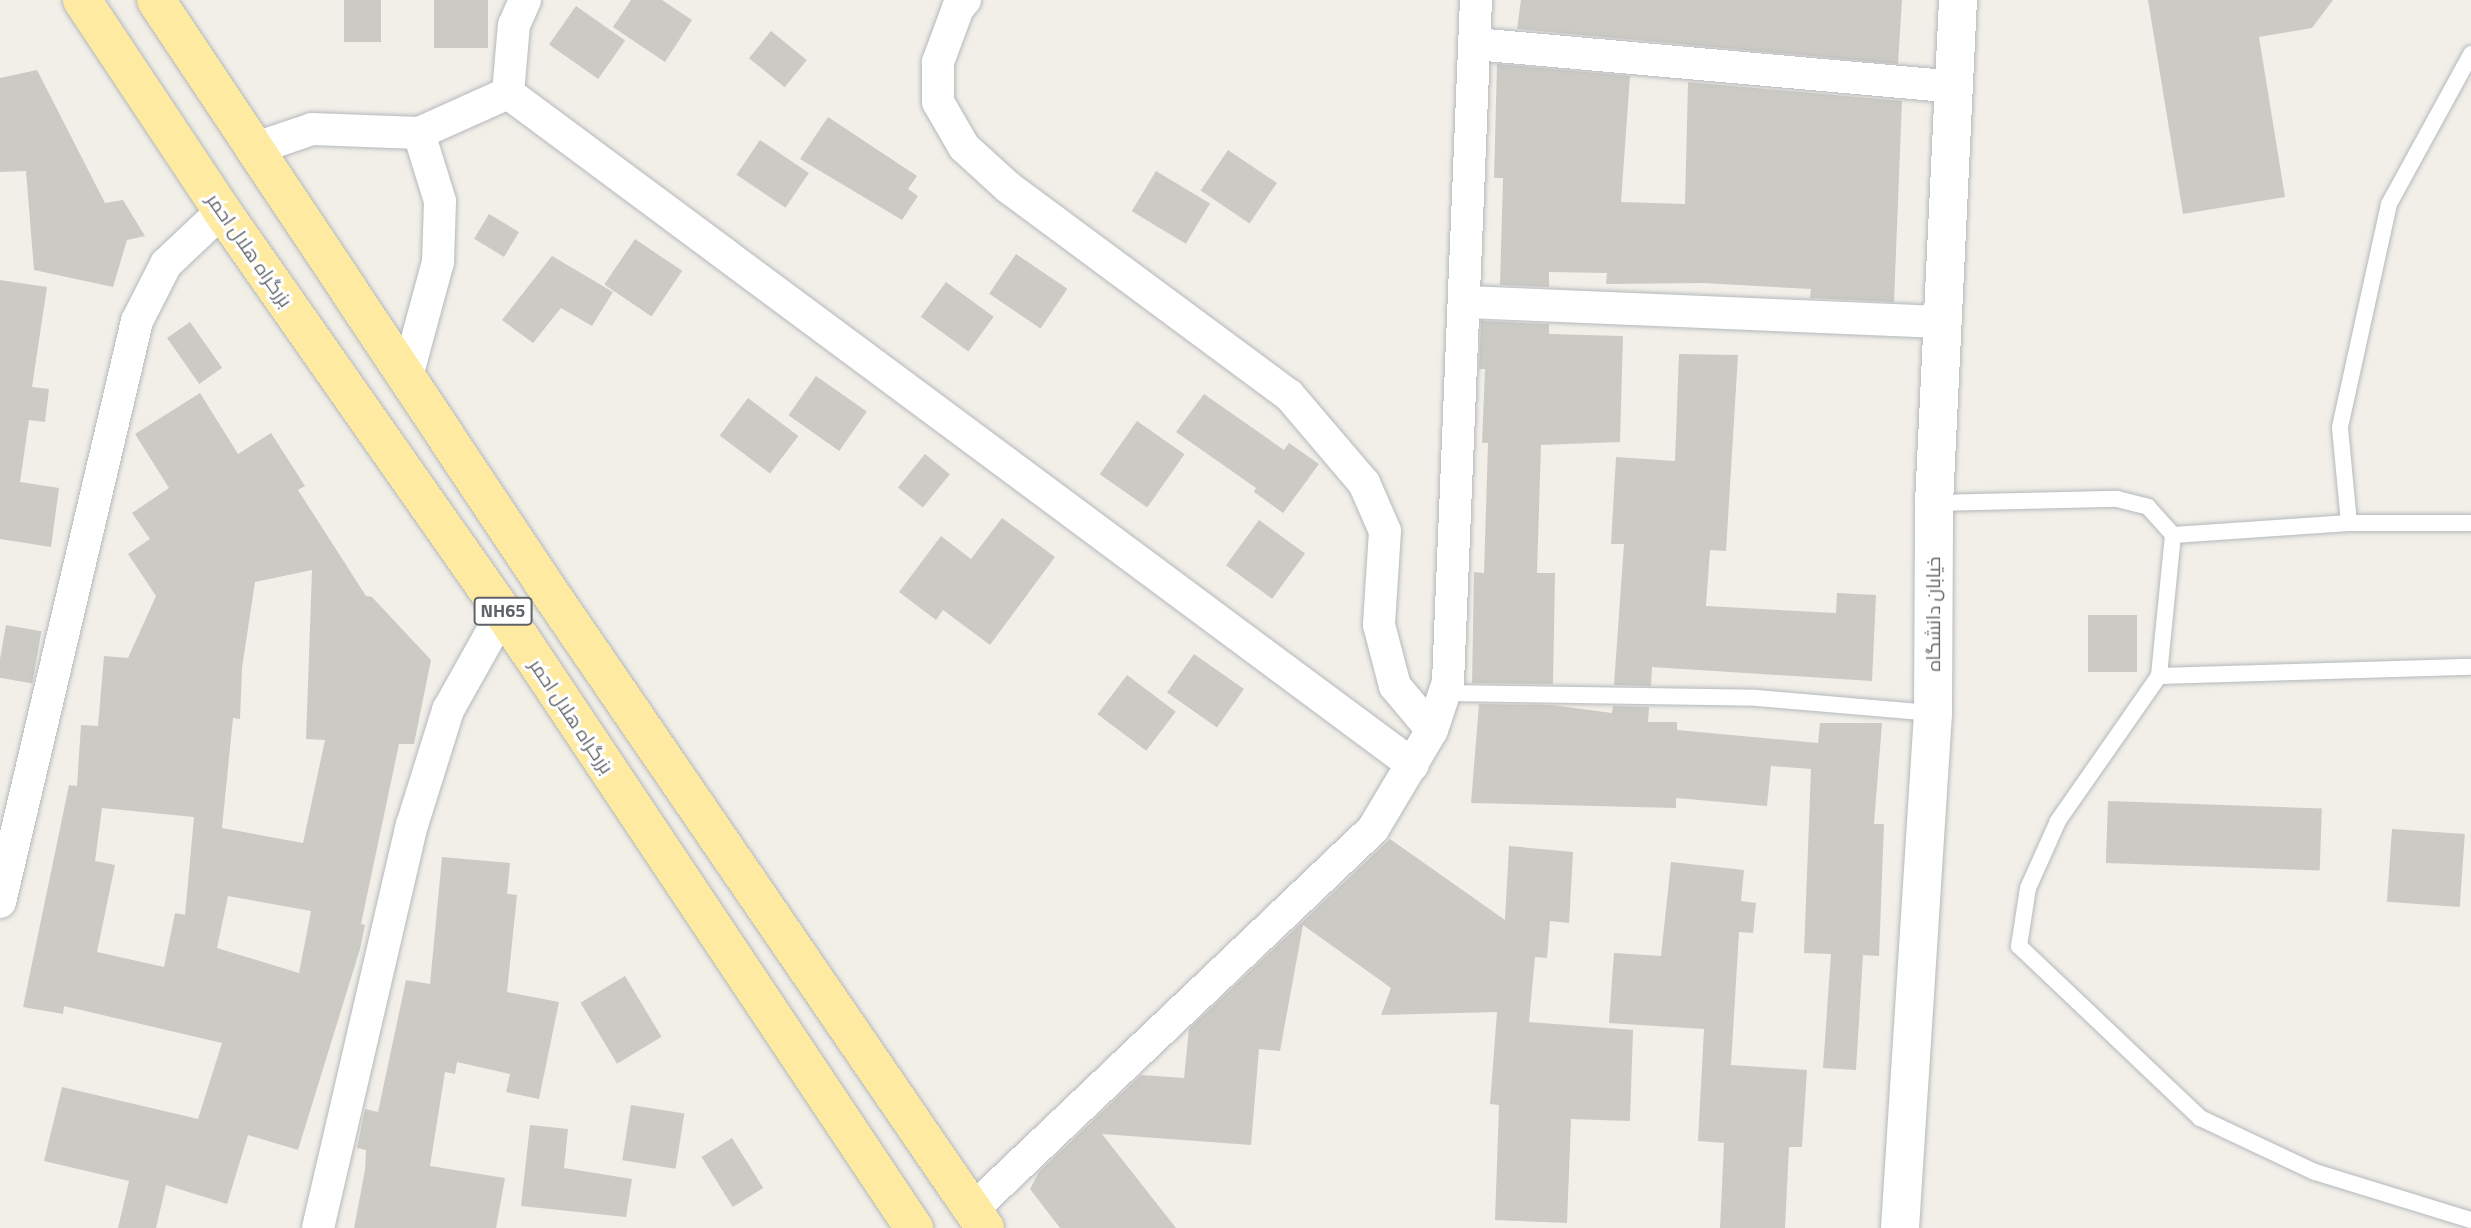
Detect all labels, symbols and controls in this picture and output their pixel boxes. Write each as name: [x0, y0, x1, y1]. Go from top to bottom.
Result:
street label: بزرگراه هلال احمر: [202, 189, 298, 311]
street label: خیابان دانشگاه: [1922, 556, 1944, 672]
road number: NH65: [473, 596, 533, 626]
street label: بزرگراه هلال احمر: [525, 654, 619, 778]

